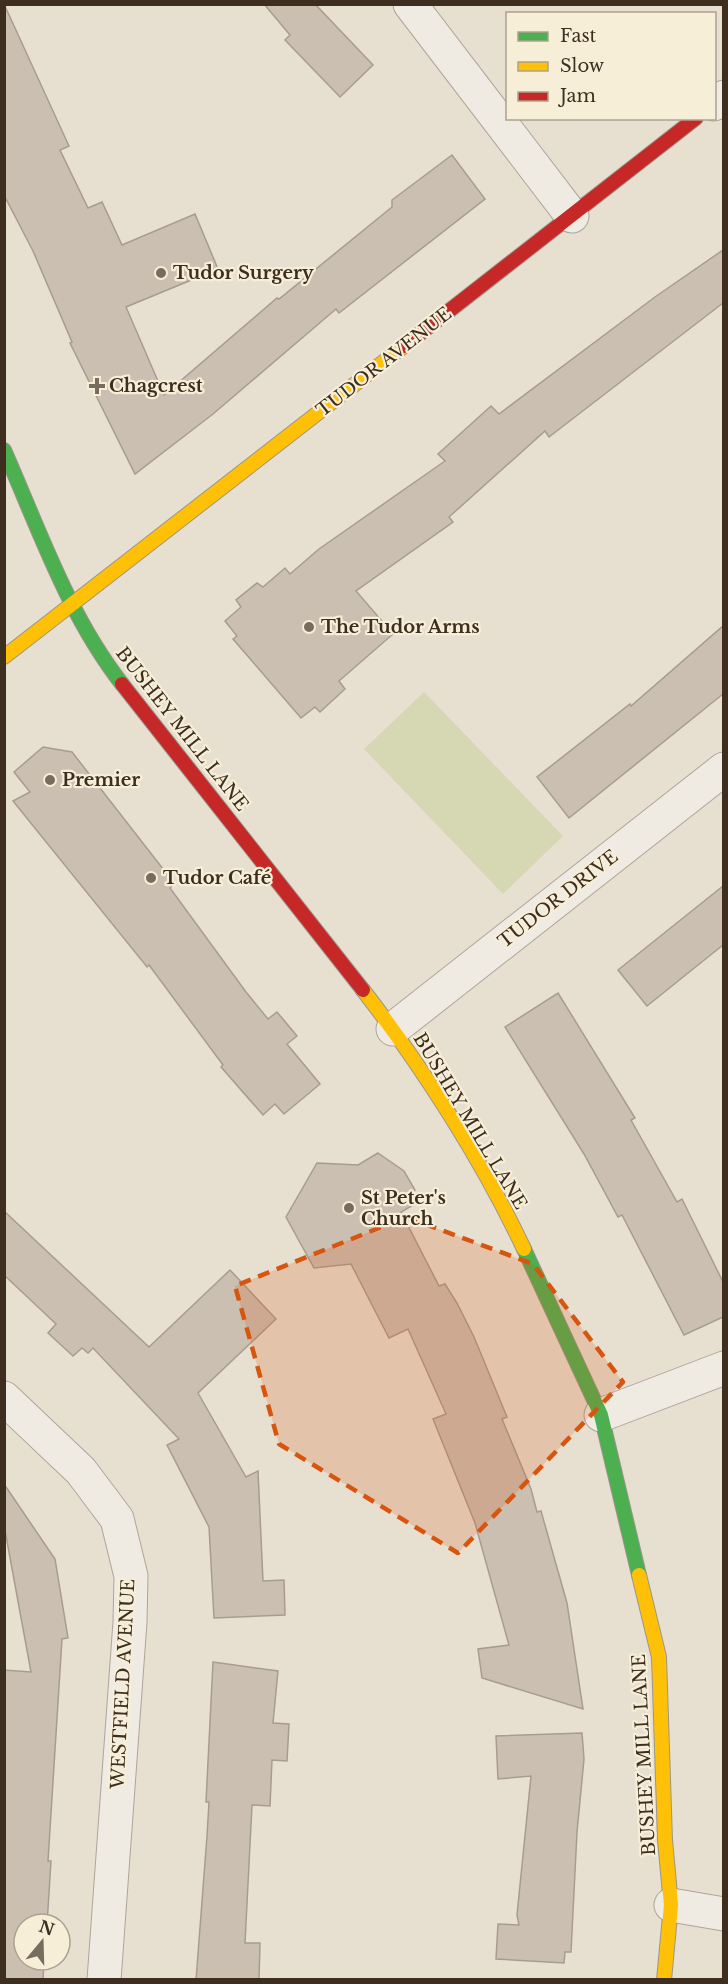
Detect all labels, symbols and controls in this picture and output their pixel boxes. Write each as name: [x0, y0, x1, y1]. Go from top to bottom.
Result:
legend: [506, 12, 716, 120]
text: Fast: [560, 25, 597, 47]
text: Slow: [560, 55, 605, 77]
text: Jam: [558, 85, 596, 107]
place label: Tudor Surgery: [173, 262, 314, 284]
marker: Tudor Surgery: [154, 266, 168, 280]
street label: TUDOR AVENUE: [312, 302, 456, 422]
place label: Chagcrest: [109, 375, 203, 397]
marker: Chagcrest: [90, 379, 104, 393]
place label: The Tudor Arms: [321, 616, 480, 638]
marker: The Tudor Arms: [302, 620, 316, 634]
street label: BUSHEY MILL LANE: [111, 643, 253, 815]
place label: Premier: [62, 769, 140, 791]
marker: Premier: [43, 773, 57, 787]
street label: TUDOR DRIVE: [494, 845, 622, 953]
place label: Tudor Café: [163, 867, 271, 889]
marker: Tudor Café: [144, 871, 158, 885]
street label: BUSHEY MILL LANE: [409, 1029, 531, 1213]
place label: St Peter's Church: [361, 1187, 446, 1230]
marker: St Peter's Church: [342, 1201, 356, 1215]
street label: WESTFIELD AVENUE: [106, 1578, 139, 1791]
street label: BUSHEY MILL LANE: [628, 1653, 660, 1857]
north arrow: [12, 1912, 72, 1972]
text: N: [37, 1916, 57, 1940]

